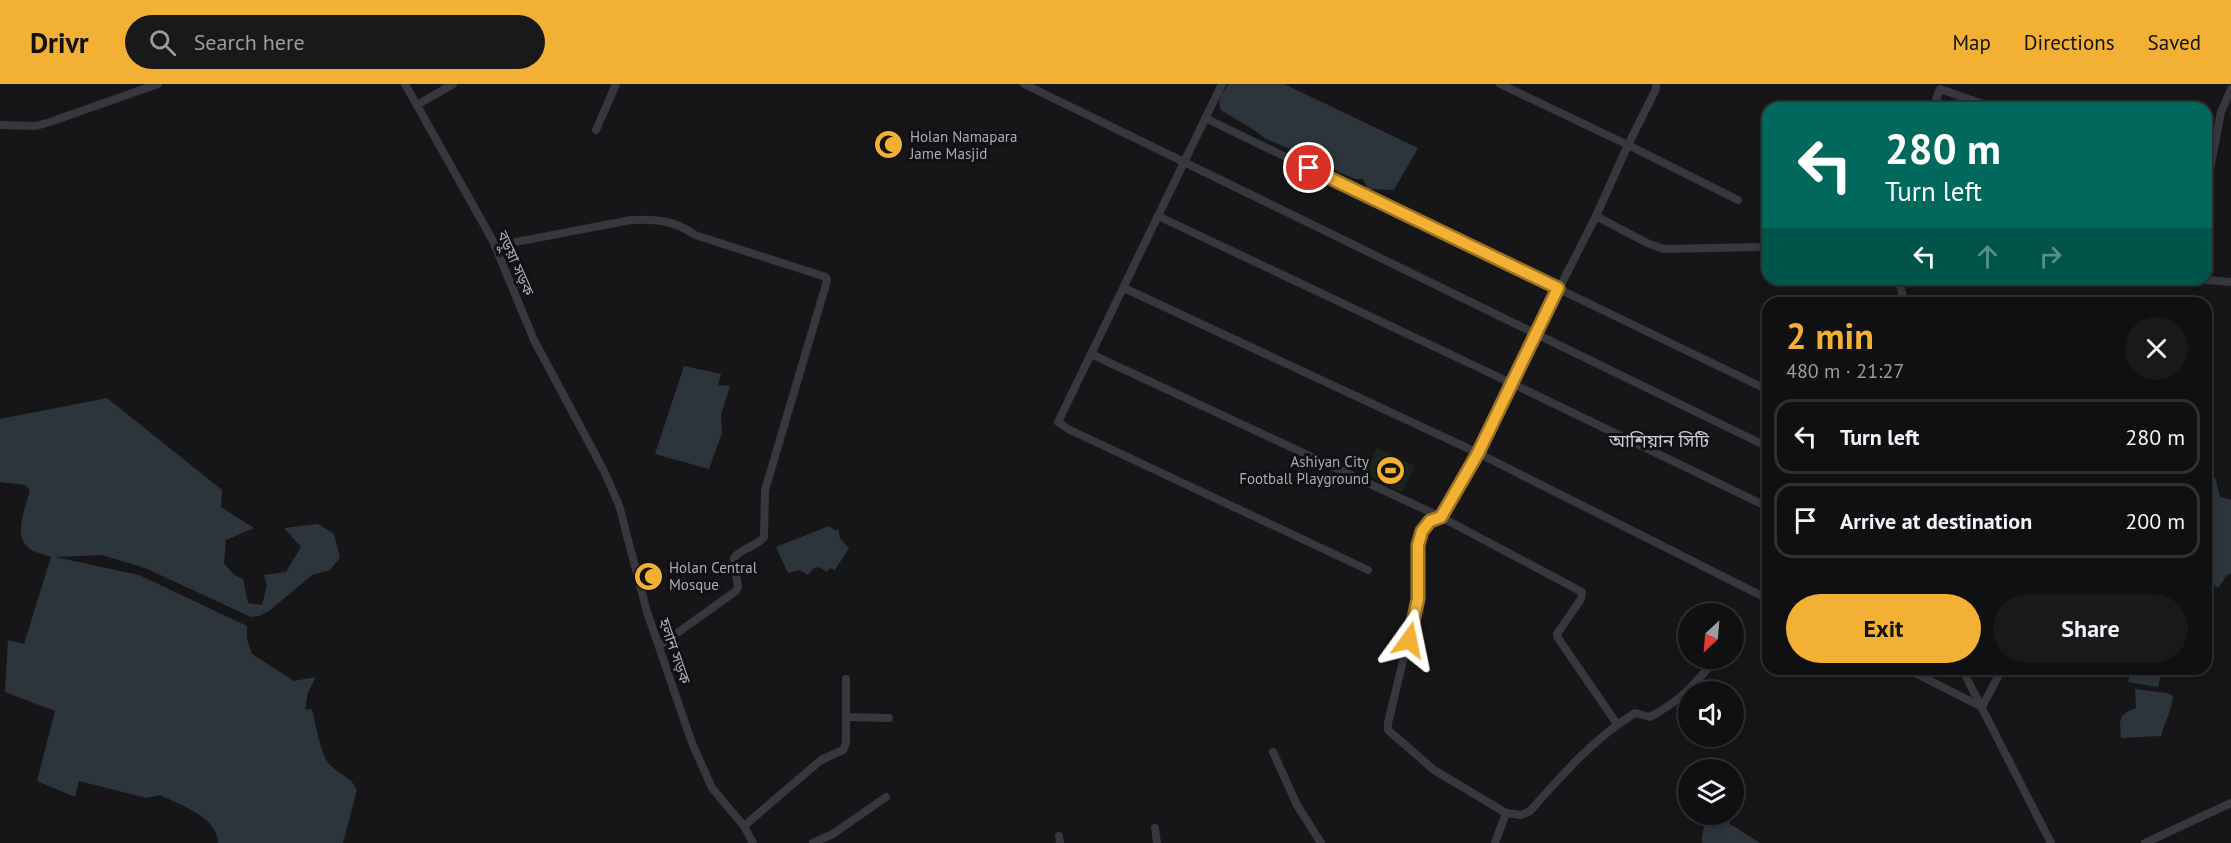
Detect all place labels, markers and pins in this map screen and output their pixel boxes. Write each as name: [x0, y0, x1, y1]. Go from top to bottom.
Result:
place label: Holan Namapara Jame Masjid: [909, 127, 1017, 163]
mosque icon: Holan Namapara Jame Masjid: [873, 129, 905, 161]
pin: [1283, 142, 1334, 193]
place label: Ashiyan City Football Playground: [1239, 452, 1369, 488]
sports icon: Ashiyan City Football Playground: [1374, 454, 1406, 486]
place label: Holan Central Mosque: [669, 558, 758, 594]
mosque icon: Holan Central Mosque: [632, 560, 664, 592]

